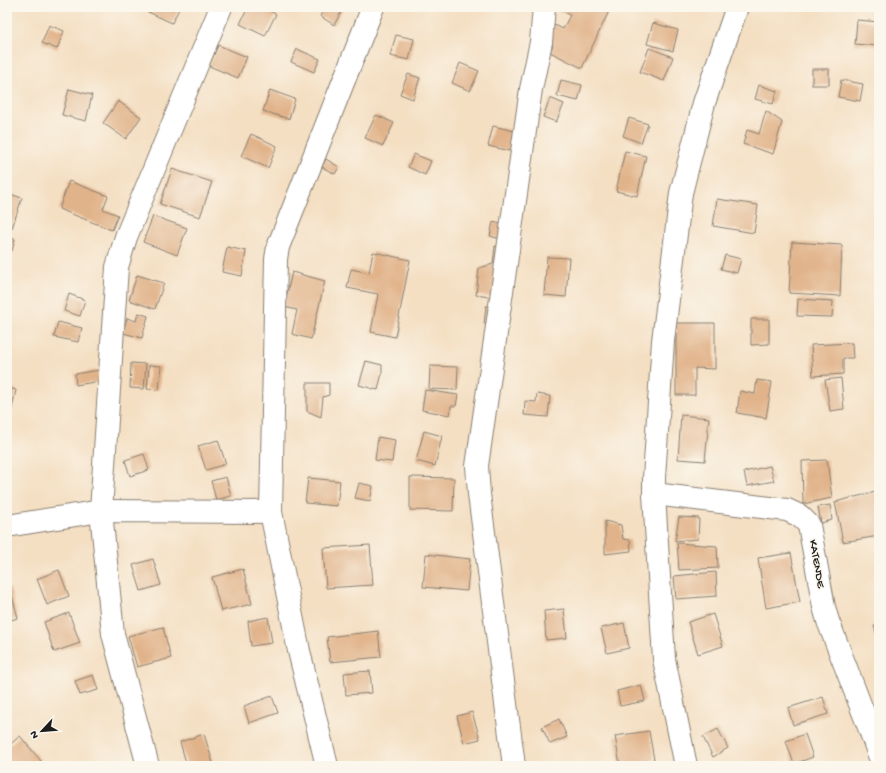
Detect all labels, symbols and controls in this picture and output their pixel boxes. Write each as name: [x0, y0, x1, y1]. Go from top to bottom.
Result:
street label: KATENDE: [805, 539, 827, 590]
north arrow: [22, 711, 62, 751]
text: N: [28, 729, 42, 740]

